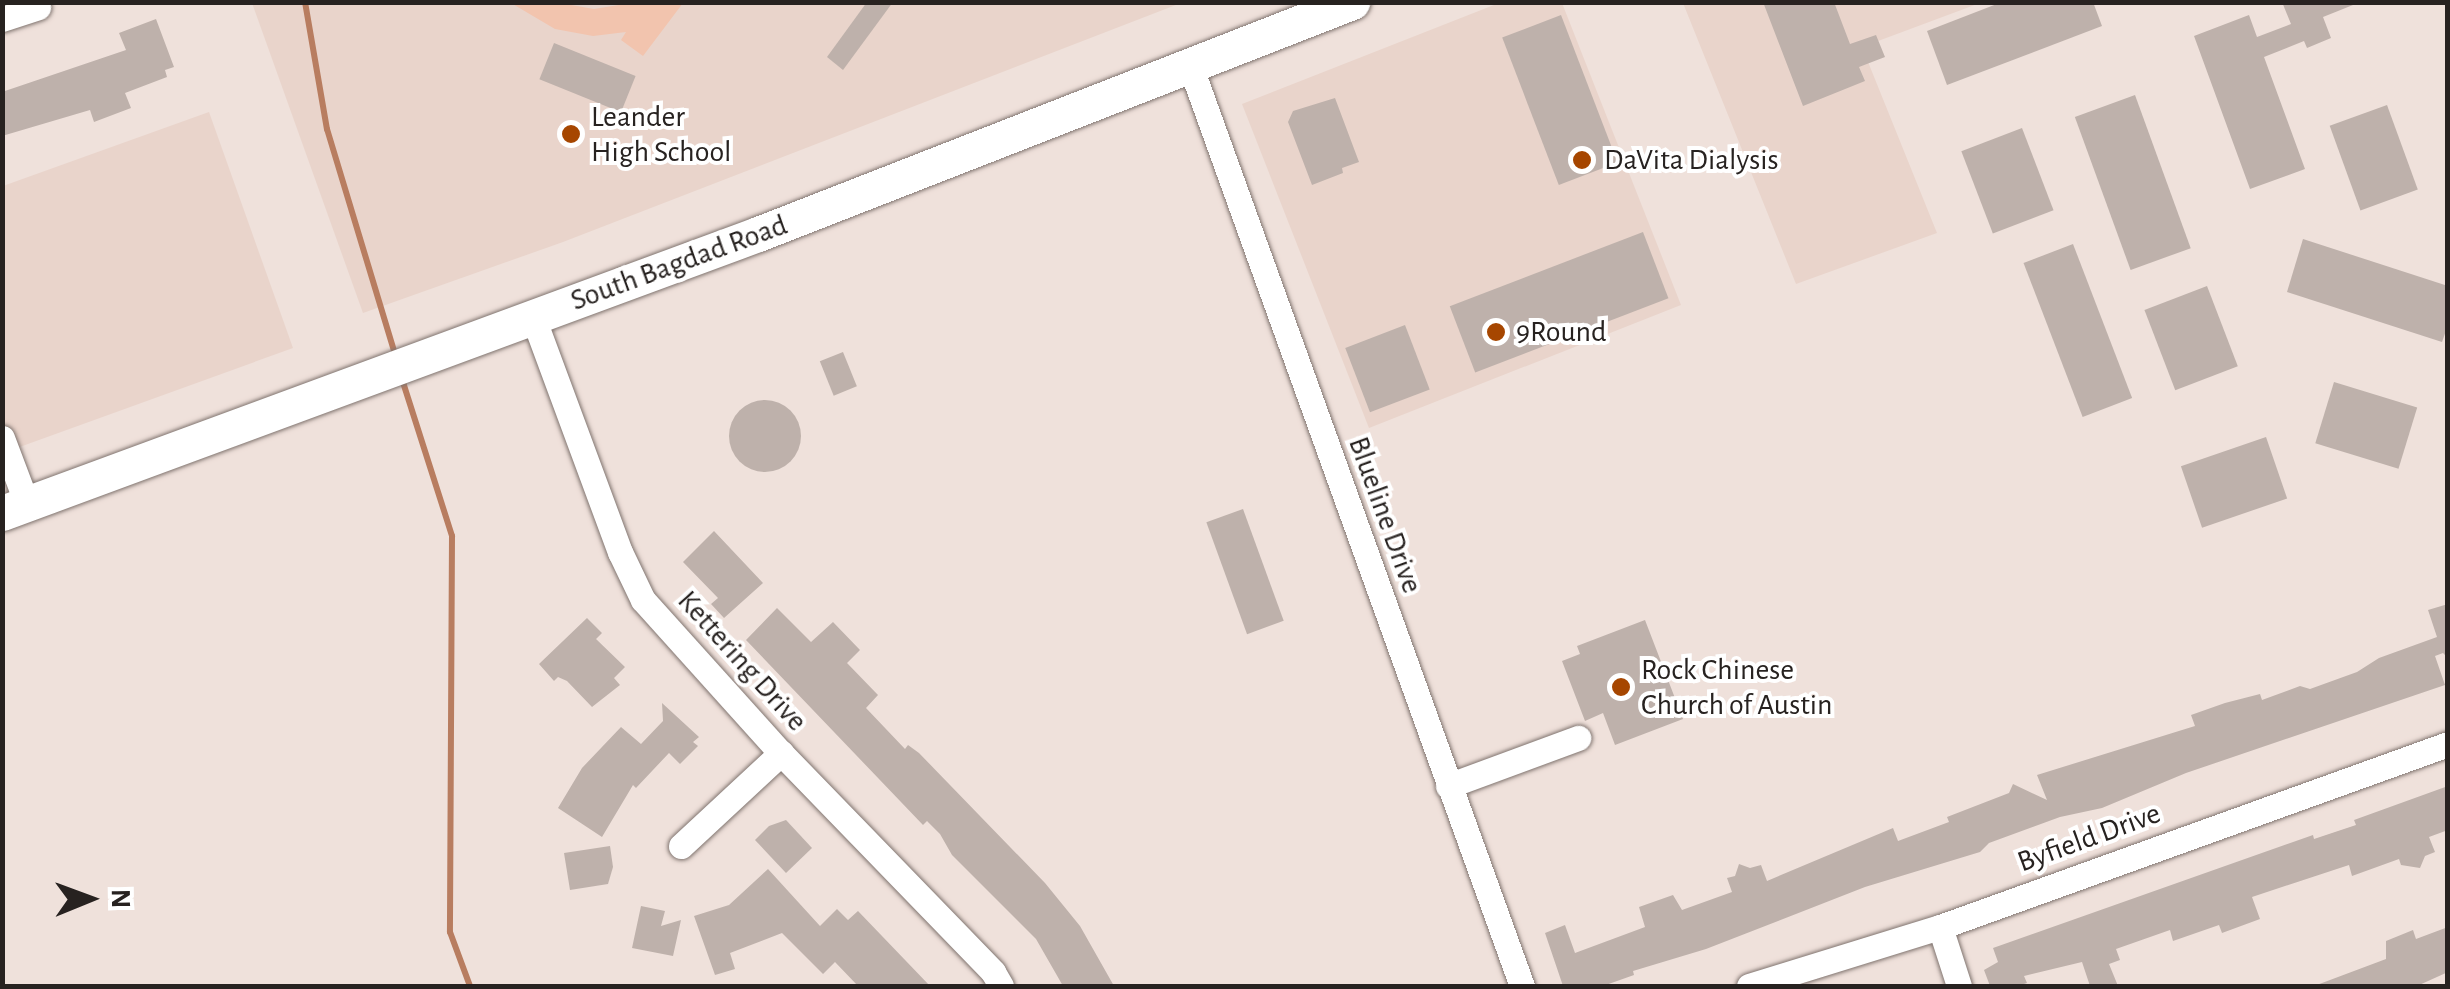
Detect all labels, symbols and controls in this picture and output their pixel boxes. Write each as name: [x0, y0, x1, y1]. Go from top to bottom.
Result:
place label: Leander High School: [591, 99, 732, 170]
marker: Leander High School: [560, 123, 582, 145]
place label: DaVita Dialysis: [1604, 142, 1779, 178]
marker: DaVita Dialysis: [1569, 147, 1595, 173]
street label: South Bagdad Road: [566, 207, 792, 319]
place label: 9Round: [1516, 314, 1606, 350]
marker: 9Round: [1485, 321, 1507, 343]
street label: Blueline Drive: [1340, 432, 1430, 598]
street label: Kettering Drive: [670, 583, 814, 739]
place label: Rock Chinese Church of Austin: [1641, 652, 1833, 722]
marker: Rock Chinese Church of Austin: [1610, 676, 1632, 698]
street label: Byfield Drive: [2013, 795, 2165, 881]
north arrow: [40, 849, 140, 949]
text: N: [106, 888, 134, 908]

